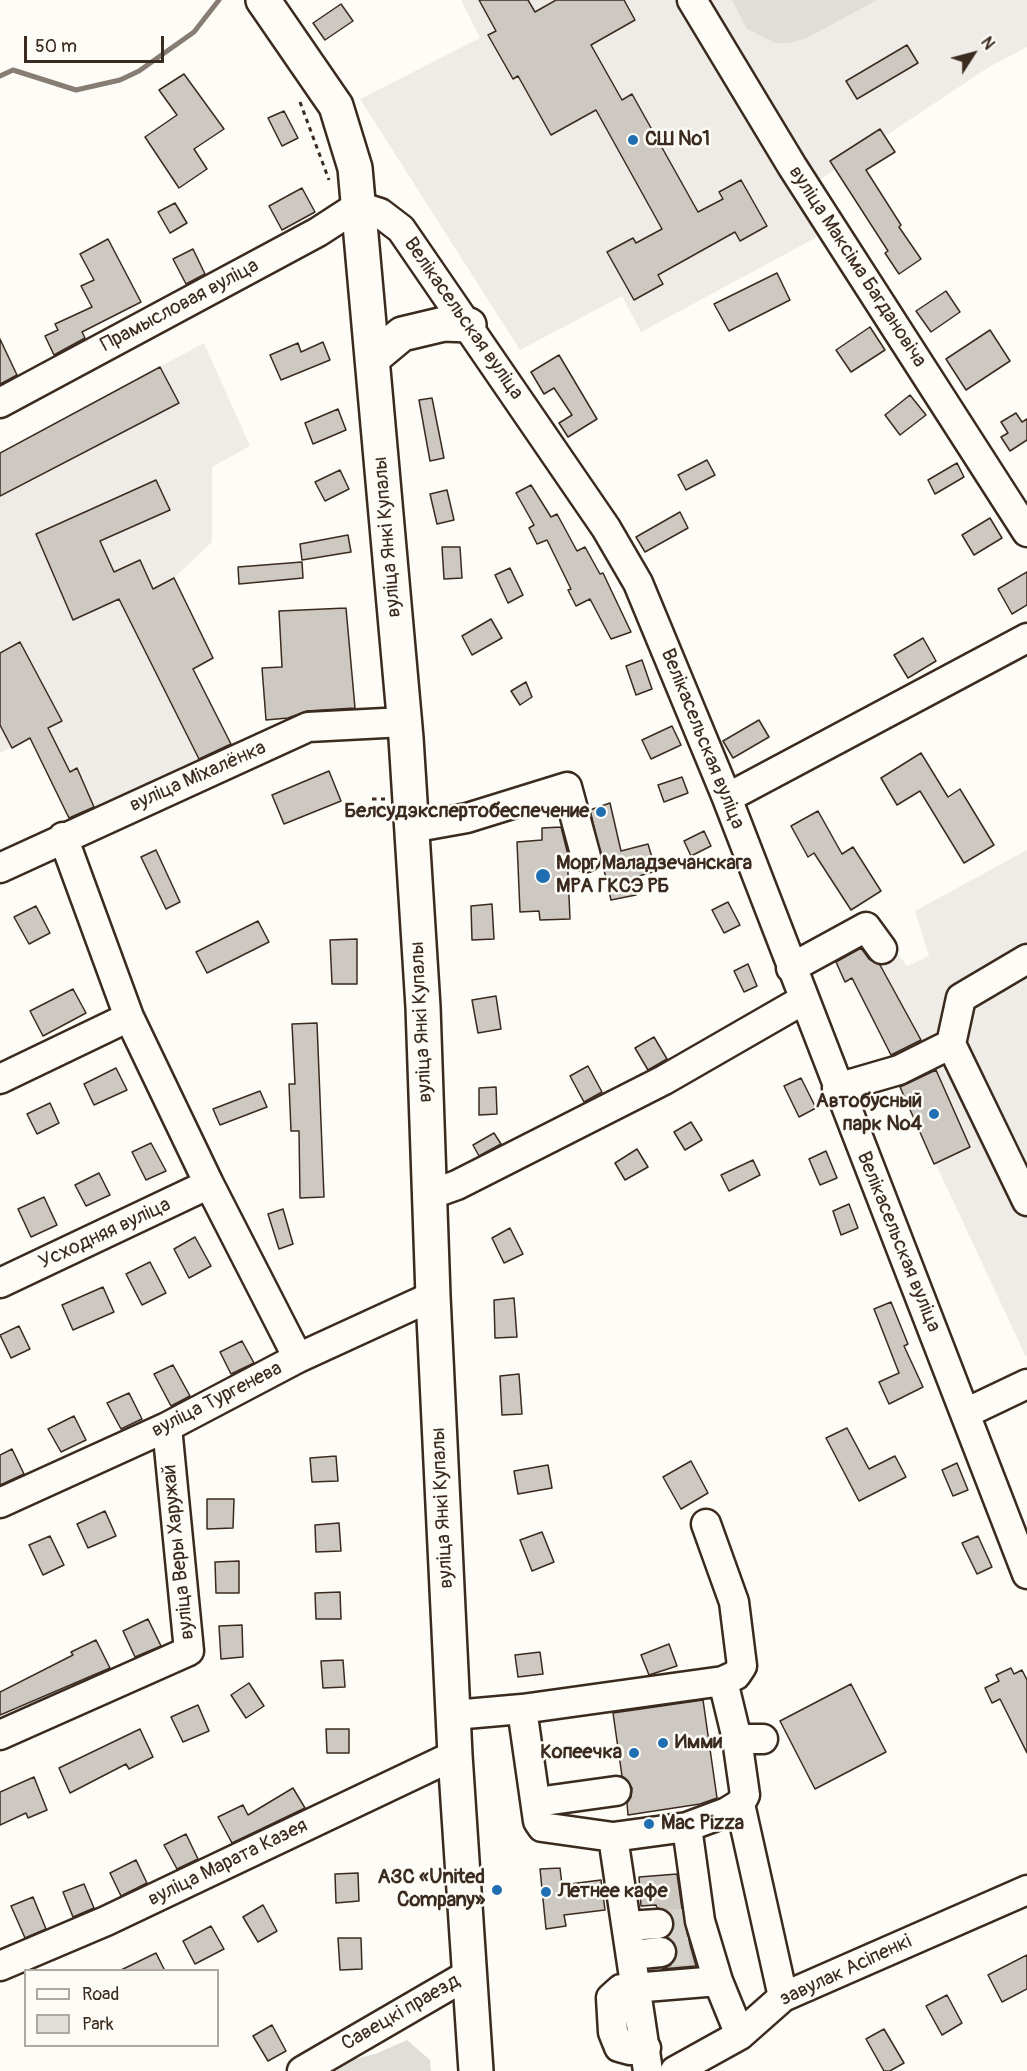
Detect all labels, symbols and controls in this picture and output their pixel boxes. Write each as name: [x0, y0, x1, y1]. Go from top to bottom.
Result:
scale bar: [27, 24, 166, 62]
north arrow: [943, 24, 1003, 84]
text: N: [976, 33, 999, 54]
text: 50 m: [35, 35, 77, 58]
place label: СШ №1: [645, 128, 710, 152]
marker: СШ №1: [626, 133, 640, 147]
street label: вуліца Максіма Багдановіча: [783, 162, 931, 372]
street label: Велікасельская вуліца: [398, 233, 528, 405]
street label: Прамысловая вуліца: [97, 254, 263, 358]
street label: вуліца Янкі Купалы: [369, 456, 407, 618]
street label: Велікасельская вуліца: [655, 645, 749, 833]
street label: вуліца Міхалёнка: [126, 736, 270, 818]
place label: Белсудэкспертобеспечение: [344, 800, 589, 824]
marker: Белсудэкспертобеспечение: [594, 805, 608, 819]
place label: Морг Маладзечанскага МРА ГКСЭ РБ: [556, 852, 752, 899]
marker: Морг Маладзечанскага МРА ГКСЭ РБ: [534, 867, 552, 885]
street label: вуліца Янкі Купалы: [406, 941, 438, 1103]
place label: Автобусный парк №4: [816, 1090, 922, 1137]
marker: Автобусный парк №4: [927, 1107, 941, 1121]
street label: Велікасельская вуліца: [851, 1148, 945, 1336]
street label: Усходняя вуліца: [35, 1193, 175, 1275]
street label: вуліца Тургенева: [148, 1357, 286, 1443]
street label: вуліца Янкі Купалы: [427, 1427, 459, 1589]
street label: вуліца Веры Харужай: [158, 1463, 200, 1641]
place label: Имми: [675, 1731, 722, 1755]
marker: Имми: [656, 1736, 670, 1750]
place label: Копеечка: [540, 1741, 622, 1765]
marker: Копеечка: [627, 1746, 641, 1760]
place label: Mac Pizza: [661, 1812, 744, 1836]
street label: вуліца Марата Казея: [144, 1814, 312, 1912]
marker: Mac Pizza: [642, 1817, 656, 1831]
place label: АЗС «United Company»: [378, 1866, 485, 1913]
place label: Летнее кафе: [558, 1880, 668, 1904]
marker: АЗС «United Company»: [490, 1883, 504, 1897]
marker: Летнее кафе: [539, 1885, 553, 1899]
street label: завулак Асіпенкі: [776, 1930, 916, 2012]
legend: [24, 1969, 219, 2047]
street label: Савецкі праезд: [338, 1969, 464, 2057]
text: Road: [82, 1983, 119, 2006]
text: Park: [82, 2013, 114, 2036]

